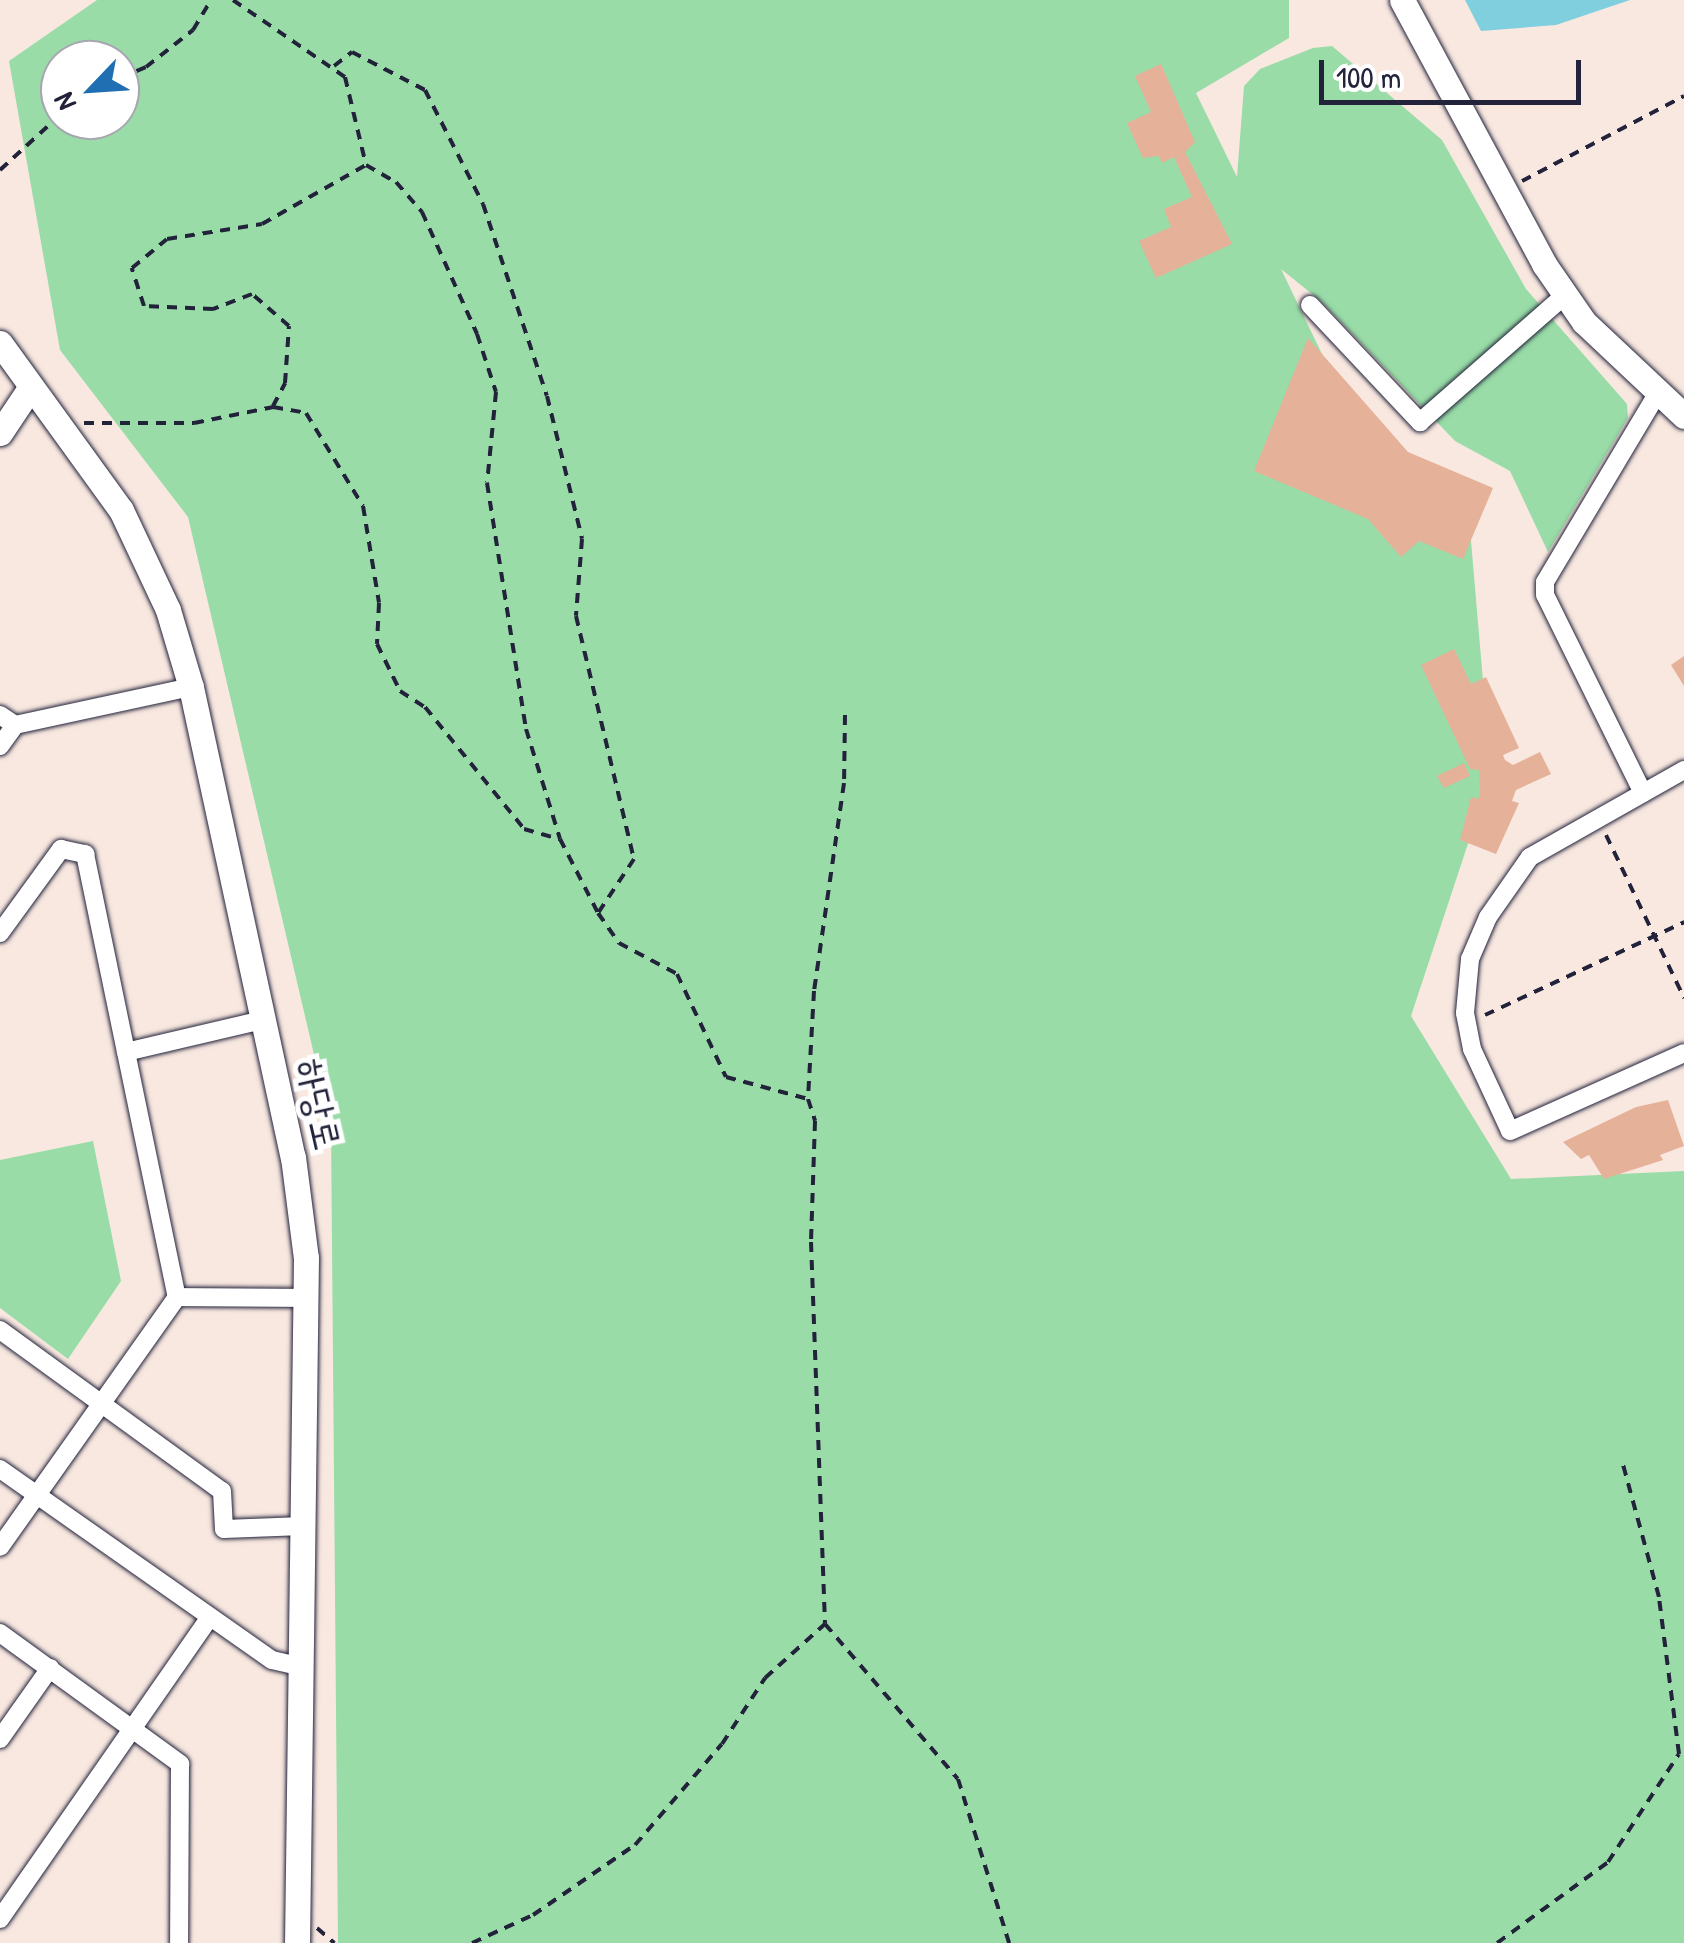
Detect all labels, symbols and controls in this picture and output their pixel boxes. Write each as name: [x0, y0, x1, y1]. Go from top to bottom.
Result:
north arrow: [40, 40, 140, 140]
scale bar: [1324, 40, 1586, 102]
text: 100 m: [1336, 57, 1401, 97]
text: N: [44, 87, 85, 117]
street label: 하당로: [286, 1054, 352, 1154]

